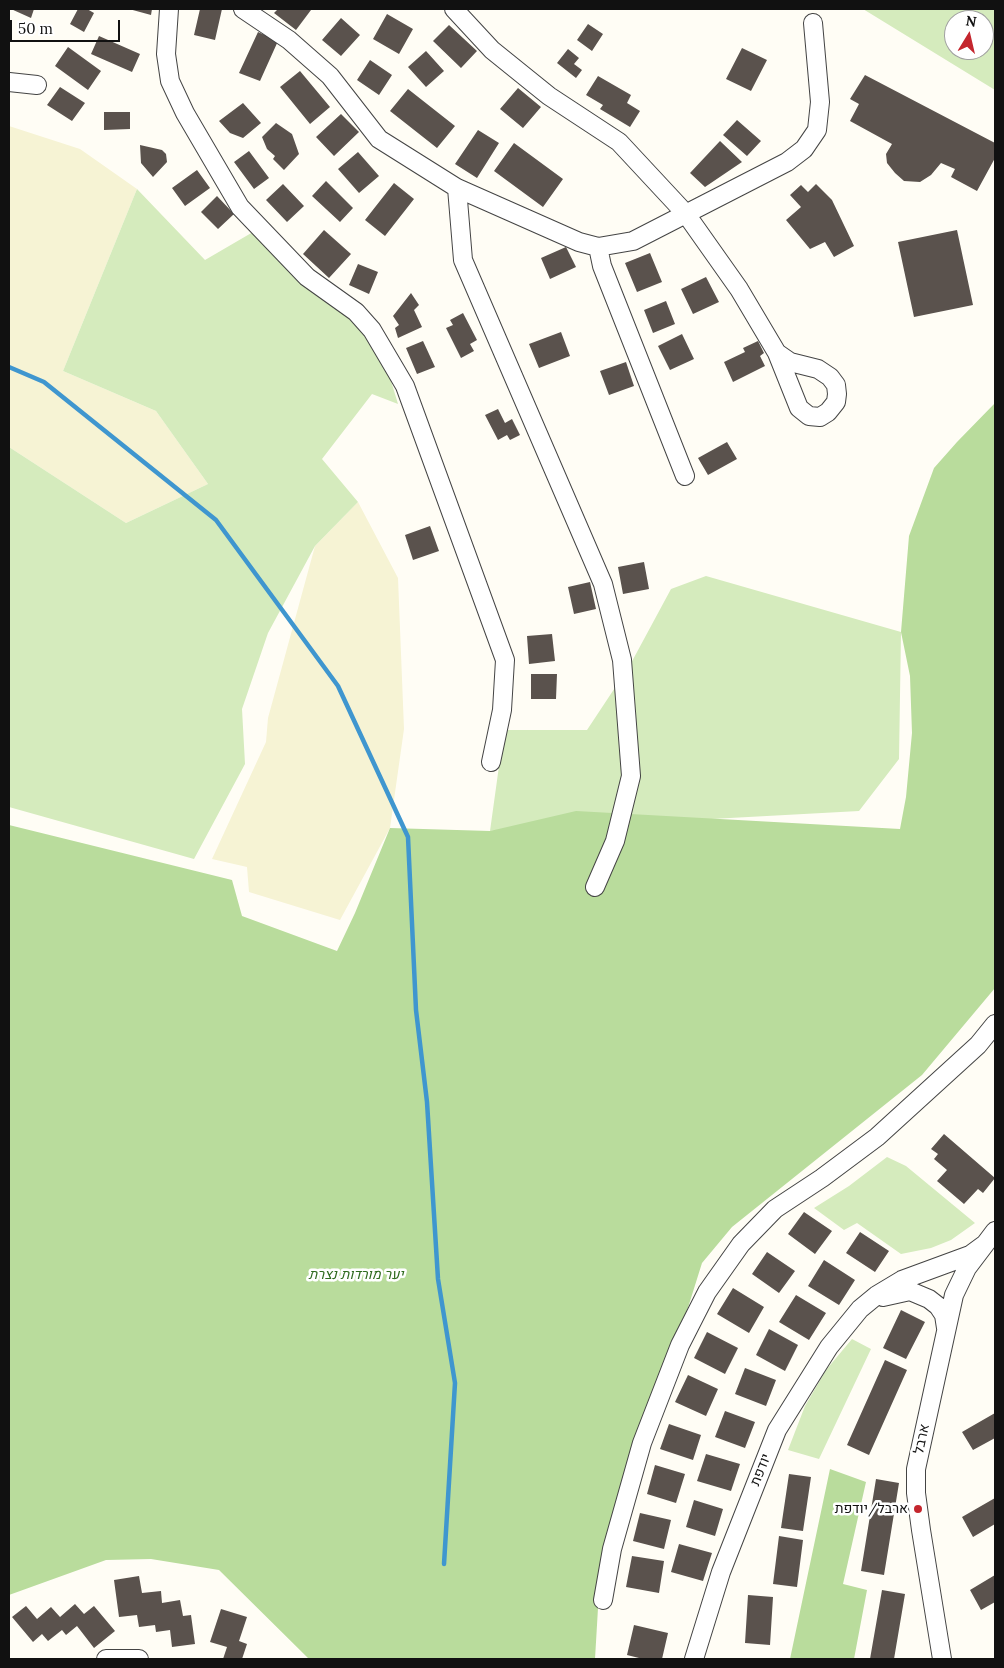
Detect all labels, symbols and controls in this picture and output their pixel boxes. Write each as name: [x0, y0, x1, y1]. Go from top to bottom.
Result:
scale bar: [12, 10, 122, 42]
north arrow: [944, 10, 994, 60]
text: N: [964, 11, 978, 31]
text: 50 m: [18, 19, 53, 38]
park label: יער מורדות נצרת: [309, 1267, 403, 1283]
street label: ארבל: [911, 1422, 933, 1456]
street label: יודפת: [747, 1451, 775, 1489]
place label: ארבל/יודפת: [835, 1501, 908, 1517]
marker: ארבל/יודפת: [912, 1503, 924, 1515]

